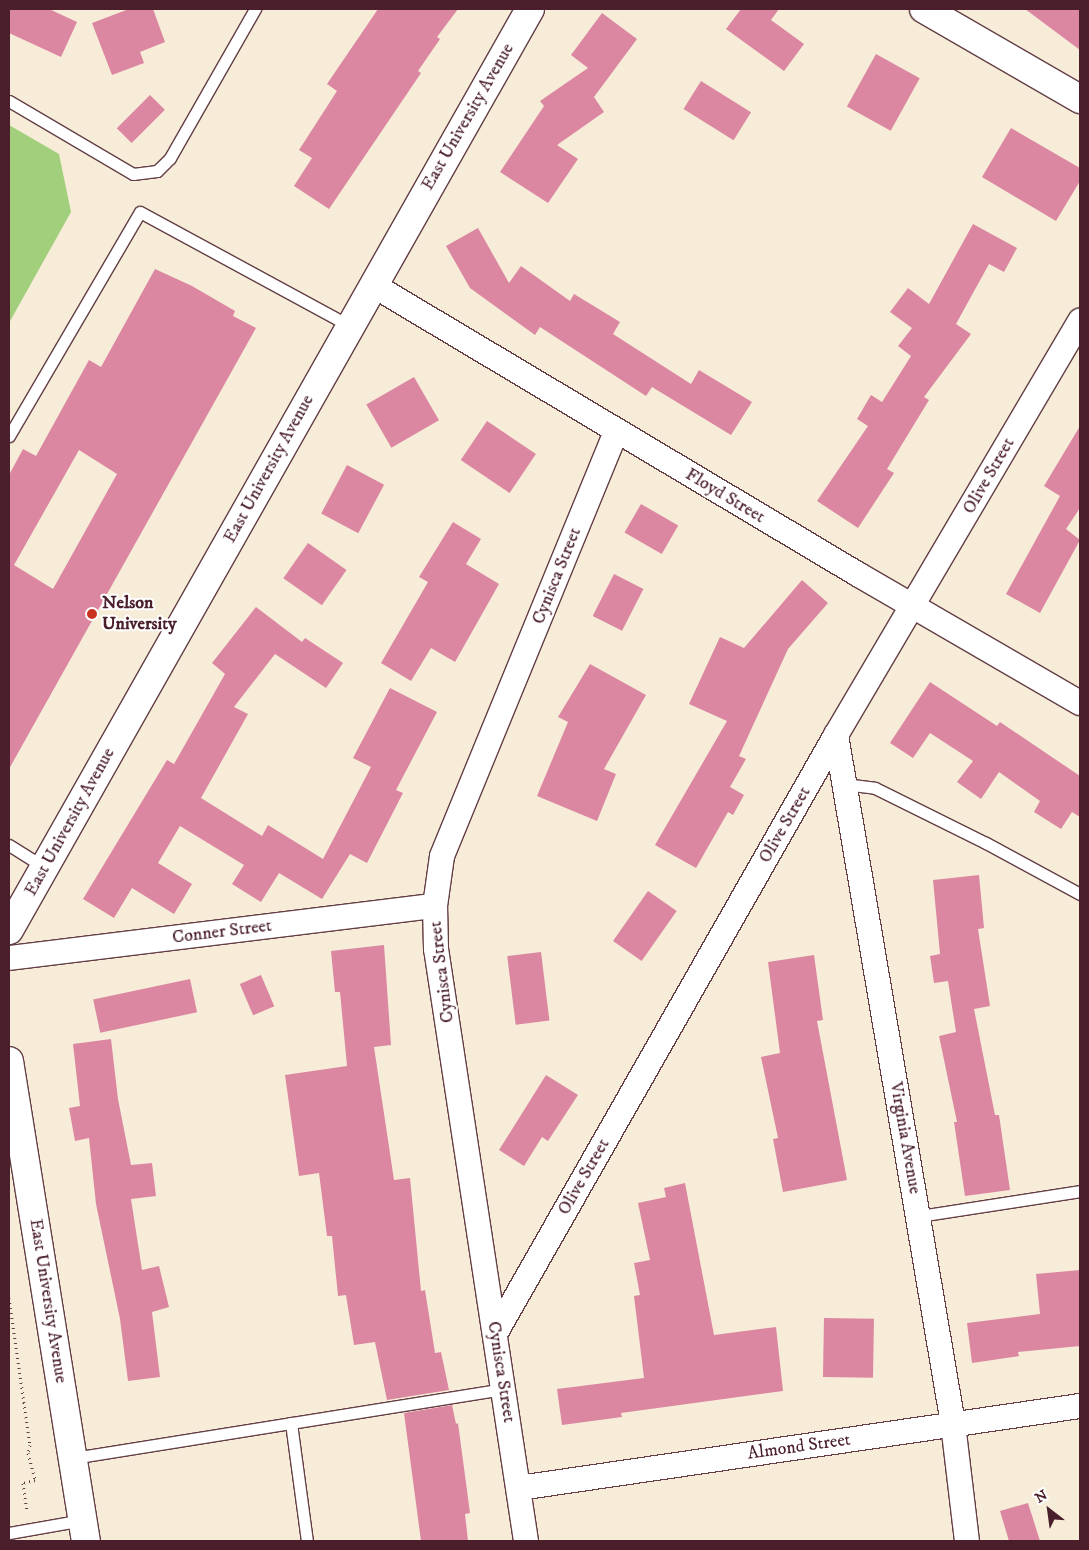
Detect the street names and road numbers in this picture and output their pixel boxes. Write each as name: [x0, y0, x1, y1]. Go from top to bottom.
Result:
street label: East University Avenue: [417, 40, 519, 194]
street label: East University Avenue: [219, 391, 319, 547]
street label: Olive Street: [959, 434, 1019, 518]
street label: Floyd Street: [681, 464, 769, 528]
street label: Cynisca Street: [528, 525, 586, 627]
street label: East University Avenue: [20, 744, 120, 900]
street label: Olive Street: [755, 783, 815, 867]
street label: Conner Street: [171, 915, 273, 949]
street label: Cynisca Street: [425, 920, 459, 1024]
street label: Virginia Avenue: [885, 1080, 925, 1196]
street label: Olive Street: [554, 1135, 614, 1219]
street label: East University Avenue: [24, 1217, 72, 1385]
street label: Cynisca Street: [482, 1320, 520, 1424]
street label: Almond Street: [746, 1429, 852, 1465]

